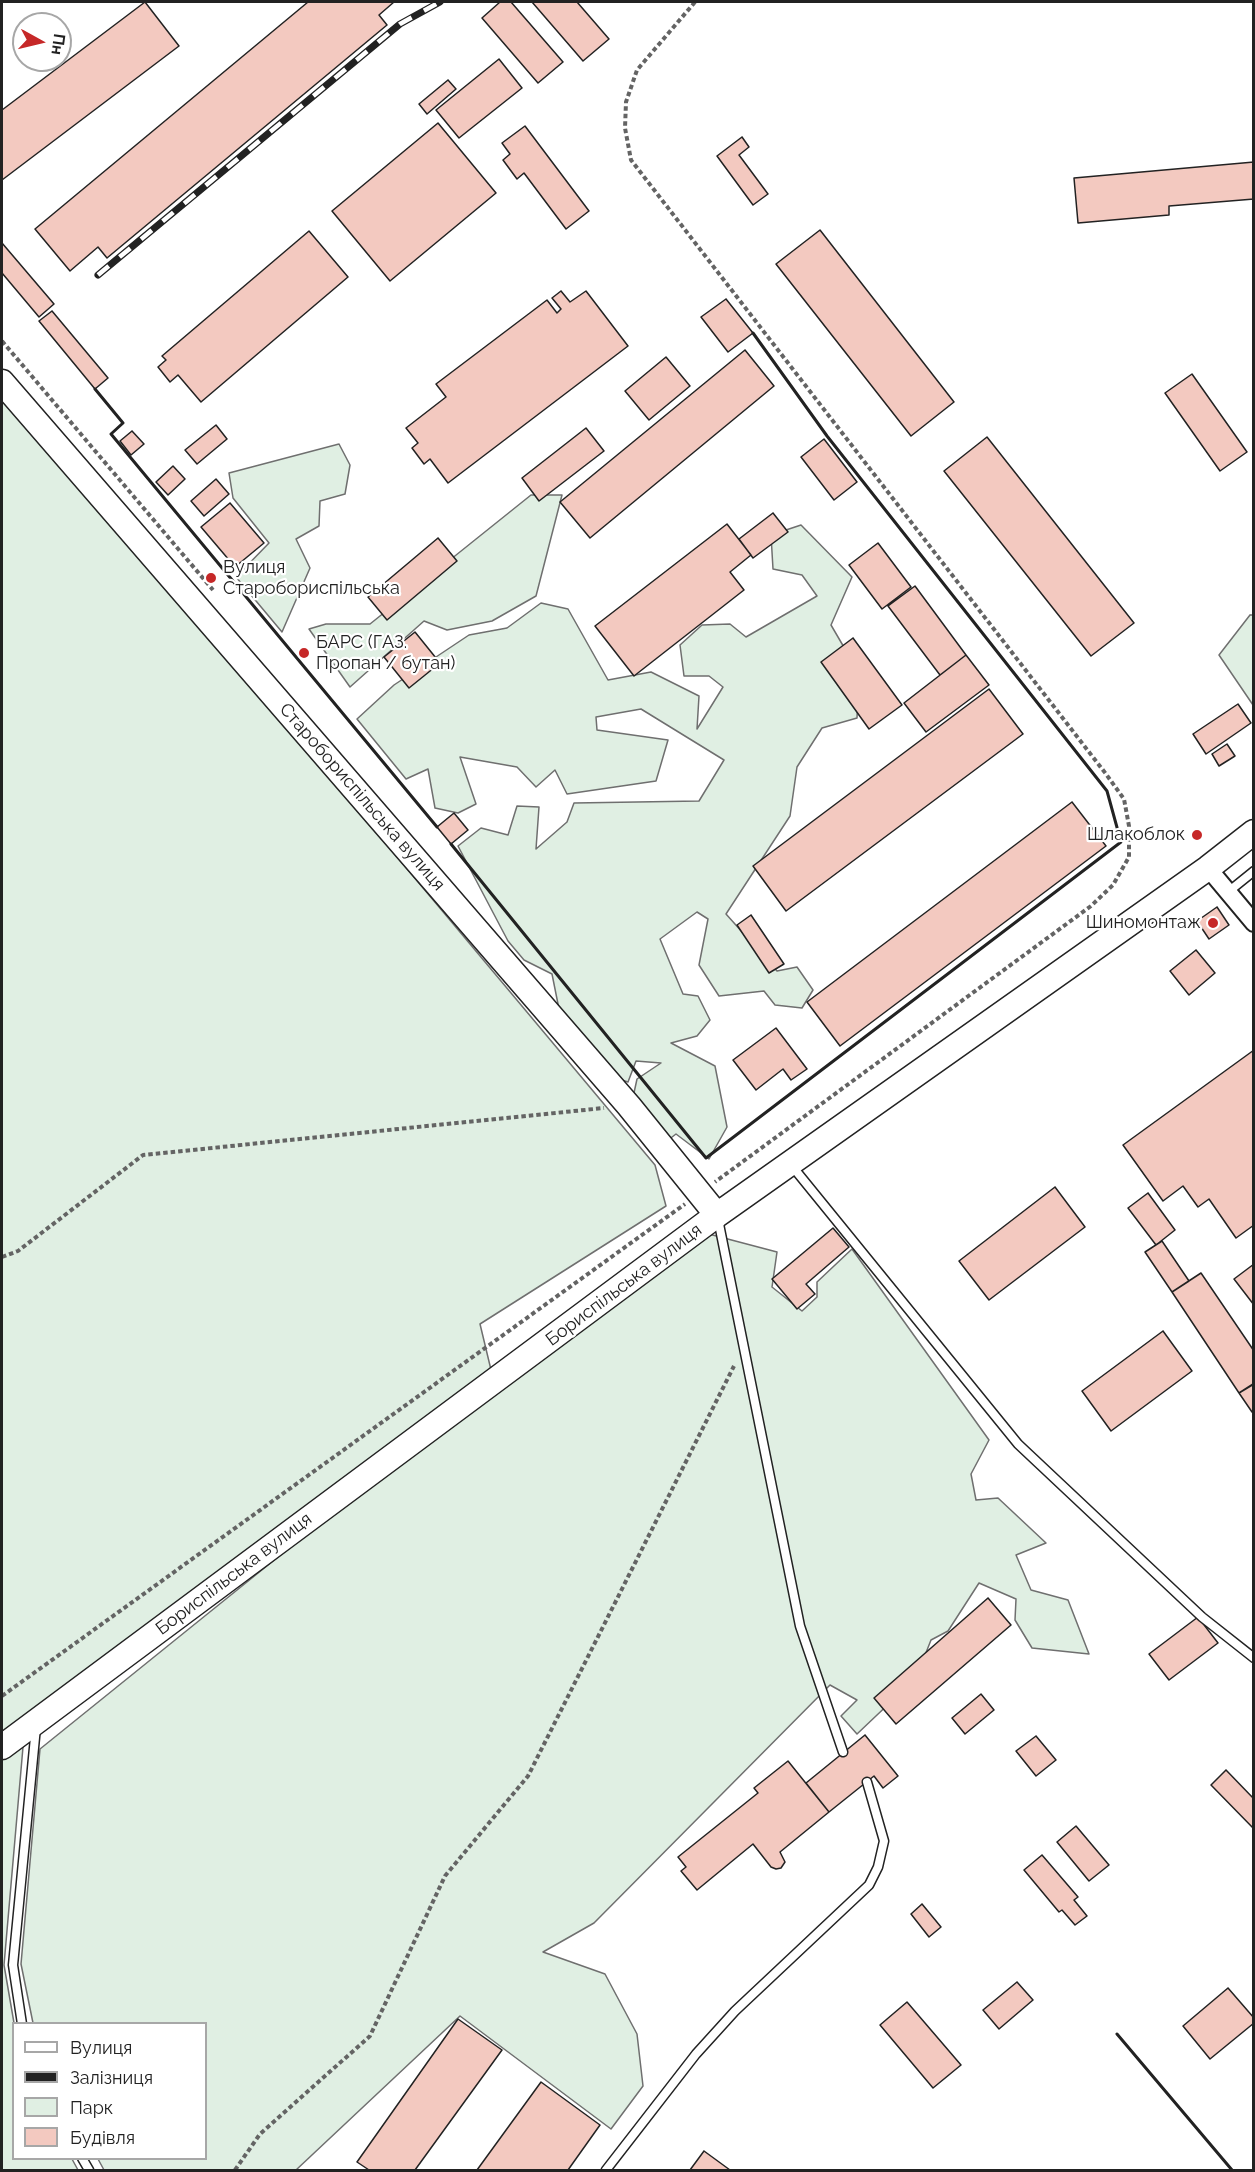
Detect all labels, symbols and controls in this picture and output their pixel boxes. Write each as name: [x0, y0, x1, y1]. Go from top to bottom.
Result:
north arrow: [12, 12, 72, 72]
text: Пн: [47, 32, 69, 56]
place label: Вулиця Старобориспільська: [223, 557, 400, 600]
marker: Вулиця Старобориспільська: [204, 571, 218, 585]
place label: БАРС (ГАЗ. Пропан / бутан): [316, 632, 455, 674]
marker: БАРС (ГАЗ. Пропан / бутан): [297, 646, 311, 660]
street label: Старобориспільська вулиця: [275, 699, 449, 895]
place label: Шлакоблок: [1087, 824, 1185, 846]
marker: Шлакоблок: [1190, 828, 1204, 842]
place label: Шиномонтаж: [1086, 912, 1201, 934]
marker: Шиномонтаж: [1206, 916, 1220, 930]
street label: Бориспільська вулиця: [542, 1219, 706, 1351]
street label: Бориспільська вулиця: [152, 1508, 316, 1640]
legend: [12, 2022, 207, 2160]
text: Вулиця: [70, 2037, 132, 2058]
text: Залізниця: [70, 2067, 153, 2088]
text: Парк: [70, 2097, 113, 2118]
text: Будівля: [70, 2127, 135, 2148]

